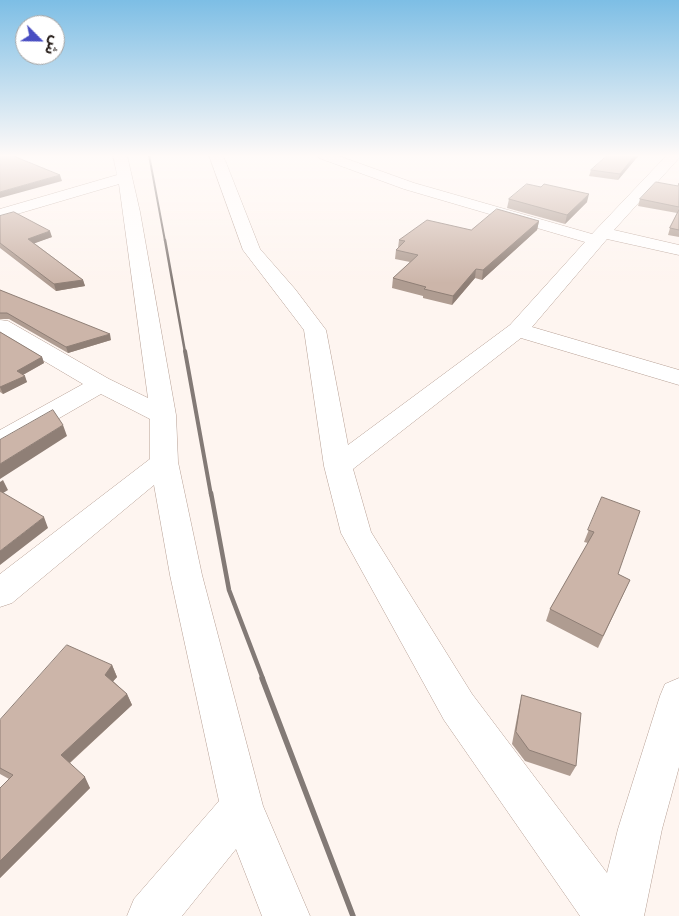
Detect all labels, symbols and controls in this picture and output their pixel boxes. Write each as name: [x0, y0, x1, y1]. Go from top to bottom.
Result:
north arrow: [15, 15, 65, 65]
text: ش: [42, 34, 64, 57]

